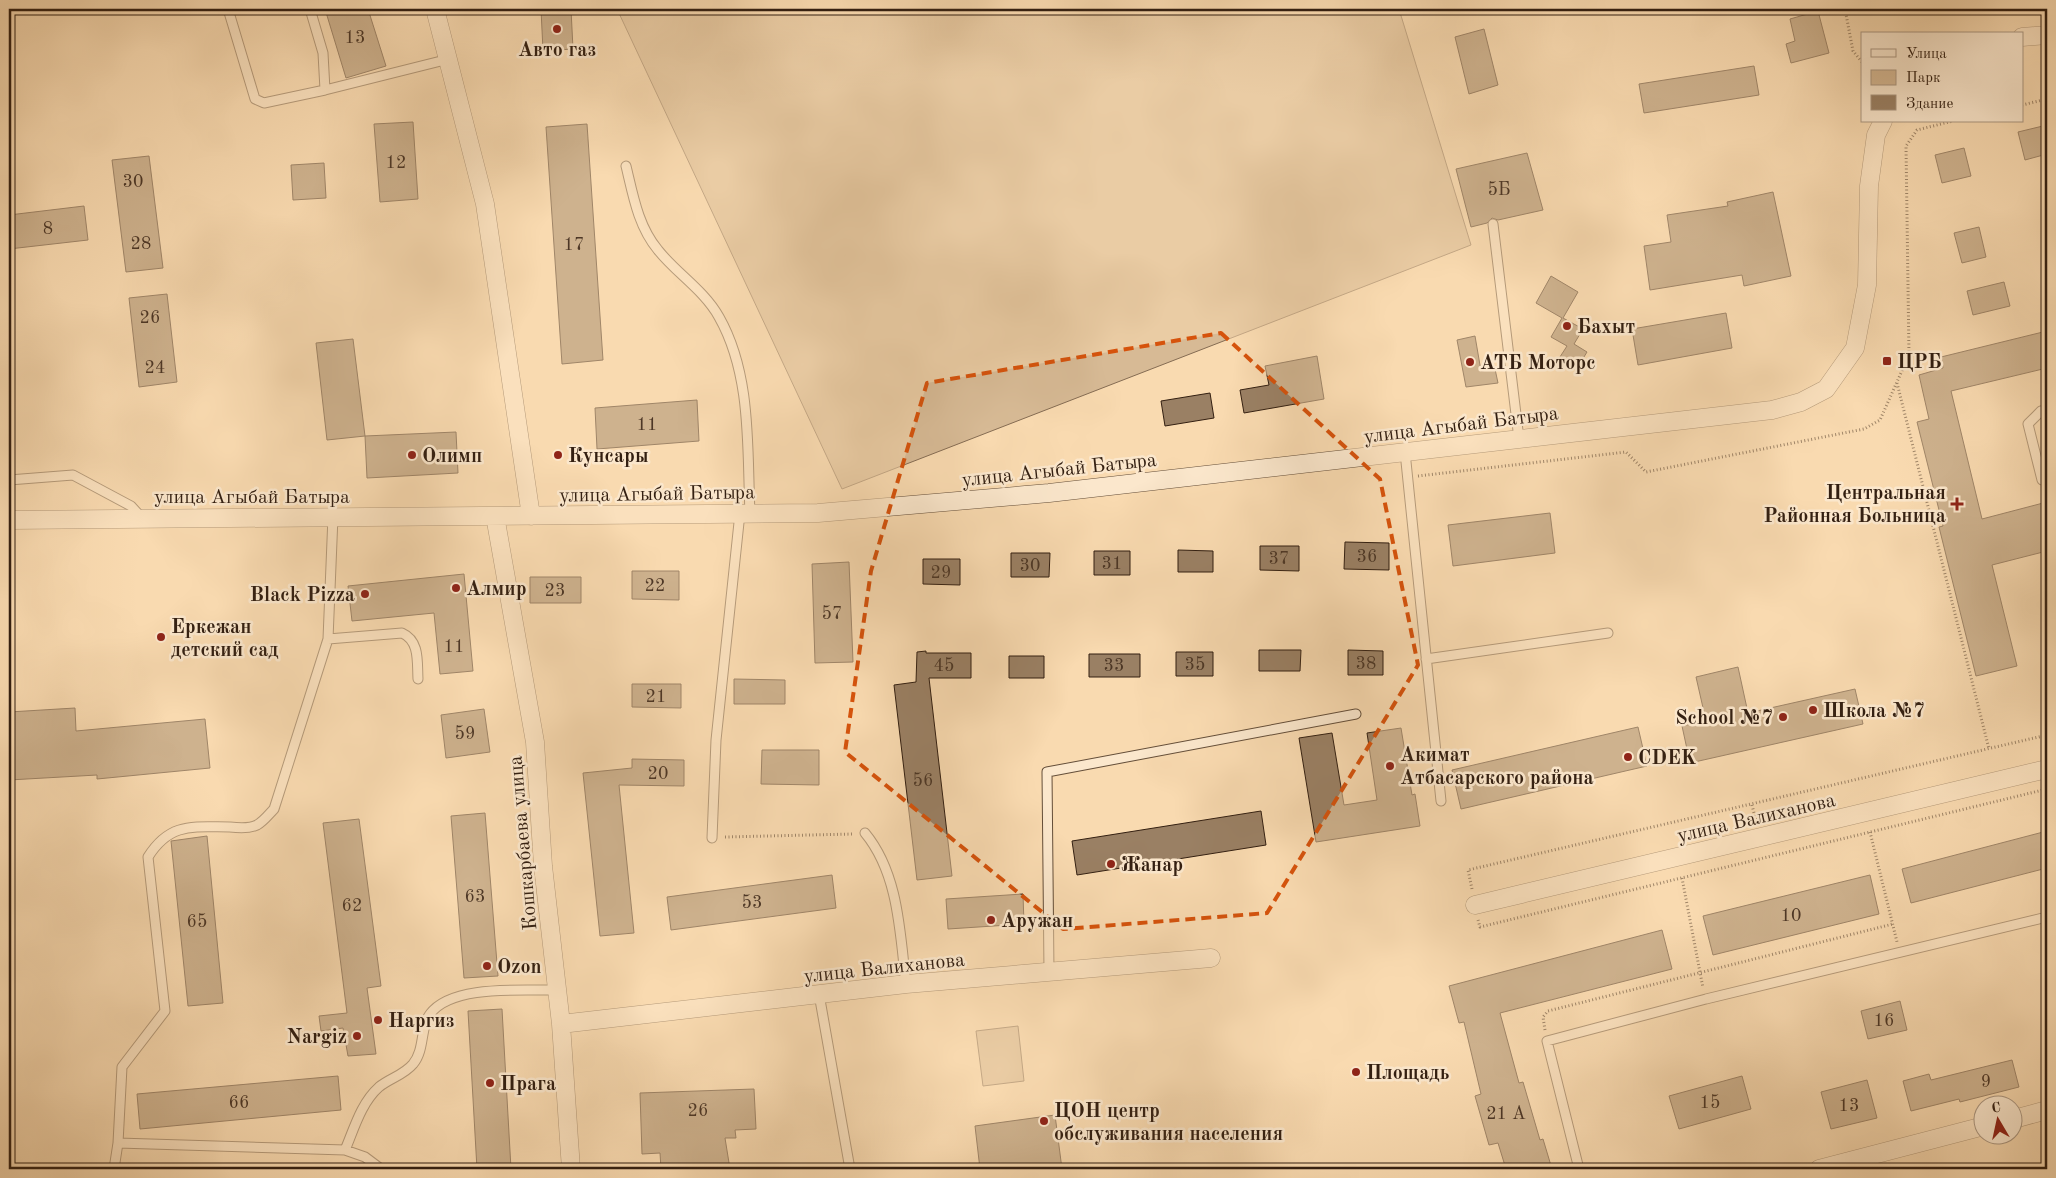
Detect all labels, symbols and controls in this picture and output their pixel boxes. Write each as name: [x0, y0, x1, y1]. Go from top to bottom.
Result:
marker: Авто газ: [551, 23, 563, 35]
house number: 13: [345, 29, 365, 47]
legend: [1861, 32, 2024, 122]
place label: Авто газ: [518, 41, 596, 61]
text: Улица: [1906, 47, 1947, 62]
text: Парк: [1906, 71, 1941, 86]
text: Здание: [1906, 97, 1953, 112]
house number: 12: [386, 154, 406, 172]
house number: 30: [123, 173, 143, 191]
house number: 5Б: [1487, 181, 1511, 199]
house number: 8: [43, 220, 53, 238]
house number: 28: [131, 235, 151, 253]
house number: 17: [564, 236, 584, 254]
house number: 26: [140, 309, 160, 327]
place label: Бахыт: [1577, 318, 1635, 338]
marker: Бахыт: [1561, 320, 1573, 332]
place label: ЦРБ: [1897, 353, 1942, 373]
place label: АТБ Моторс: [1480, 354, 1596, 374]
marker: ЦРБ: [1881, 355, 1893, 367]
marker: АТБ Моторс: [1464, 356, 1476, 368]
house number: 24: [145, 359, 165, 377]
street label: улица Агыбай Батыра: [1363, 404, 1560, 448]
house number: 11: [637, 416, 657, 434]
place label: Олимп: [422, 447, 482, 467]
place label: Кунсары: [568, 447, 649, 467]
marker: Олимп: [406, 449, 418, 461]
marker: Кунсары: [552, 449, 564, 461]
street label: улица Агыбай Батыра: [961, 451, 1158, 491]
street label: улица Агыбай Батыра: [559, 483, 755, 507]
place label: Центральная Районная Больница: [1763, 484, 1946, 527]
street label: улица Агыбай Батыра: [154, 488, 350, 508]
marker: Центральная Районная Больница: [1950, 497, 1964, 511]
house number: 36: [1357, 548, 1377, 566]
house number: 37: [1269, 550, 1289, 568]
house number: 31: [1102, 555, 1122, 573]
house number: 30: [1020, 557, 1040, 575]
house number: 29: [931, 564, 951, 582]
house number: 22: [645, 577, 665, 595]
place label: Алмир: [466, 580, 527, 600]
marker: Алмир: [450, 582, 462, 594]
house number: 23: [545, 582, 565, 600]
place label: Black Pizza: [250, 586, 355, 606]
marker: Black Pizza: [359, 588, 371, 600]
house number: 57: [822, 605, 842, 623]
place label: Еркежан детский сад: [171, 618, 279, 661]
marker: Еркежан детский сад: [155, 631, 167, 643]
house number: 11: [444, 638, 464, 656]
house number: 38: [1356, 655, 1376, 673]
house number: 35: [1185, 656, 1205, 674]
house number: 45: [934, 657, 954, 675]
house number: 33: [1104, 657, 1124, 675]
house number: 21: [646, 688, 666, 706]
place label: Школа №7: [1823, 702, 1925, 722]
marker: Школа №7: [1807, 704, 1819, 716]
place label: School №7: [1675, 709, 1773, 729]
marker: School №7: [1777, 711, 1789, 723]
house number: 59: [455, 725, 475, 743]
place label: Акимат Атбасарского района: [1400, 746, 1594, 789]
place label: CDEK: [1638, 749, 1696, 769]
marker: CDEK: [1622, 751, 1634, 763]
street label: Кошкарбаева улица: [506, 755, 542, 931]
marker: Акимат Атбасарского района: [1384, 760, 1396, 772]
house number: 20: [648, 765, 668, 783]
house number: 56: [913, 772, 933, 790]
street label: улица Валиханова: [1675, 791, 1838, 847]
place label: Жанар: [1121, 856, 1183, 876]
marker: Жанар: [1105, 858, 1117, 870]
house number: 63: [465, 888, 485, 906]
house number: 53: [742, 894, 762, 912]
house number: 62: [342, 897, 362, 915]
house number: 10: [1781, 907, 1801, 925]
place label: Аружан: [1001, 912, 1073, 932]
house number: 65: [187, 913, 207, 931]
marker: Аружан: [985, 914, 997, 926]
street label: улица Валиханова: [803, 951, 966, 987]
place label: Ozon: [497, 958, 542, 978]
marker: Ozon: [481, 960, 493, 972]
place label: Наргиз: [388, 1012, 454, 1032]
house number: 16: [1874, 1012, 1894, 1030]
marker: Наргиз: [372, 1014, 384, 1026]
place label: Nargiz: [287, 1028, 347, 1048]
marker: Nargiz: [351, 1030, 363, 1042]
place label: Площадь: [1366, 1064, 1449, 1084]
marker: Площадь: [1350, 1066, 1362, 1078]
house number: 9: [1981, 1073, 1991, 1091]
place label: Прага: [500, 1075, 556, 1095]
marker: Прага: [484, 1077, 496, 1089]
house number: 66: [229, 1094, 249, 1112]
house number: 15: [1700, 1094, 1720, 1112]
north arrow: [1974, 1096, 2024, 1146]
house number: 13: [1839, 1097, 1859, 1115]
text: С: [1990, 1101, 2002, 1116]
house number: 26: [688, 1102, 708, 1120]
place label: ЦОН центр обслуживания населения: [1054, 1102, 1283, 1145]
house number: 21 А: [1486, 1105, 1526, 1123]
marker: ЦОН центр обслуживания населения: [1038, 1115, 1050, 1127]

